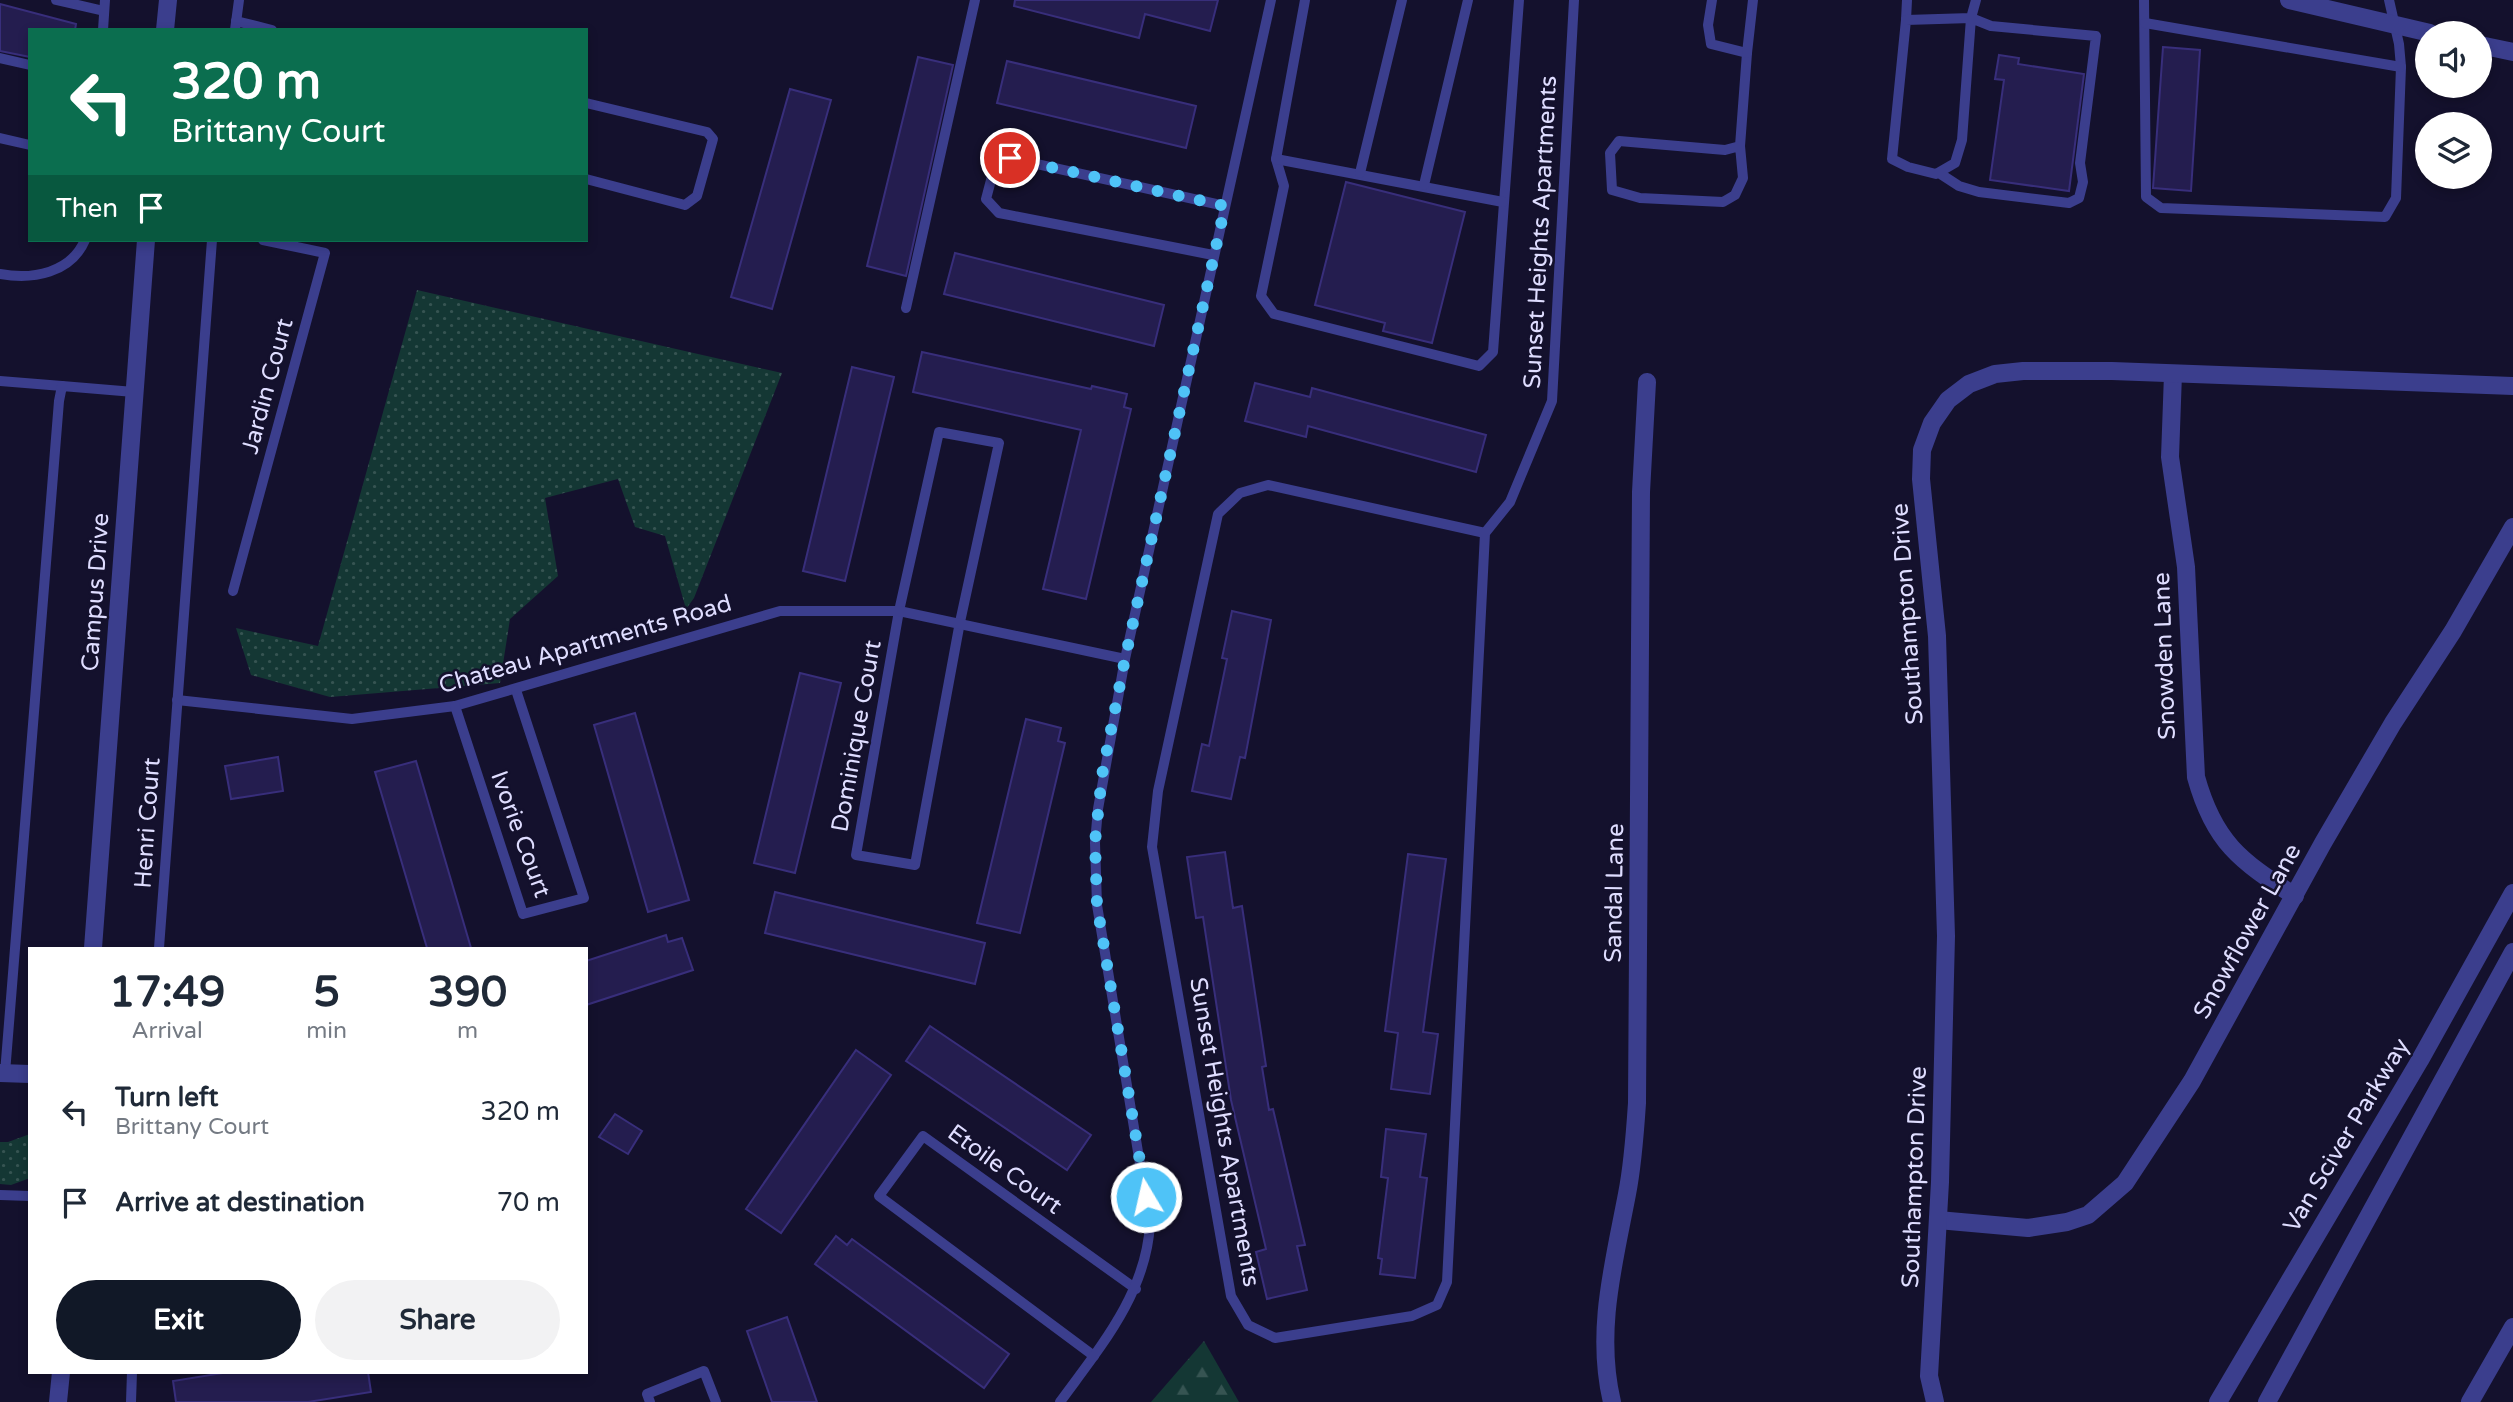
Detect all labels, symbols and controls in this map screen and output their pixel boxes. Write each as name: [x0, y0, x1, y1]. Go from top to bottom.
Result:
map controls: [2415, 21, 2492, 189]
button: sound: [2415, 21, 2492, 98]
text: 320 m: [171, 53, 321, 112]
icon: left: [56, 56, 147, 147]
street label: Sunset Heights Apartments: [1518, 75, 1563, 389]
button: layers: [2415, 112, 2492, 189]
text: Brittany Court: [171, 113, 385, 151]
pin: [980, 128, 1040, 188]
icon: arrive: [991, 139, 1029, 177]
icon: arrive: [132, 189, 170, 227]
text: Then: [56, 193, 118, 224]
street label: Jardin Court: [235, 315, 300, 457]
street label: Southampton Drive: [1885, 502, 1930, 726]
street label: Campus Drive: [75, 512, 116, 672]
street label: Snowden Lane: [2147, 572, 2182, 740]
street label: Chateau Apartments Road: [435, 589, 735, 700]
street label: Dominique Court: [825, 638, 888, 834]
street label: Henri Court: [128, 757, 167, 890]
street label: Ivorie Court: [484, 767, 557, 901]
street label: Sandal Lane: [1599, 823, 1630, 963]
street label: Snowflower Lane: [2187, 839, 2308, 1024]
text: 17:49: [109, 967, 225, 1018]
text: 5: [313, 967, 340, 1018]
text: 390: [428, 967, 507, 1018]
street label: Sunset Heights Apartments: [1183, 975, 1266, 1289]
text: Arrival: [132, 1017, 203, 1045]
text: min: [306, 1017, 347, 1045]
text: m: [457, 1017, 478, 1045]
street label: Van Sciver Parkway: [2277, 1033, 2416, 1237]
street label: Southampton Drive: [1896, 1066, 1933, 1288]
text: Turn left: [115, 1082, 218, 1113]
icon: left: [56, 1093, 94, 1131]
text: 320 m: [480, 1096, 560, 1127]
text: Brittany Court: [115, 1113, 269, 1141]
street label: Etoile Court: [942, 1118, 1067, 1221]
position arrow: [1109, 1160, 1183, 1234]
icon: arrive: [56, 1184, 94, 1222]
text: Arrive at destination: [115, 1187, 365, 1218]
text: 70 m: [497, 1187, 560, 1218]
button: Exit: [56, 1280, 301, 1360]
button: Share: [315, 1280, 560, 1360]

